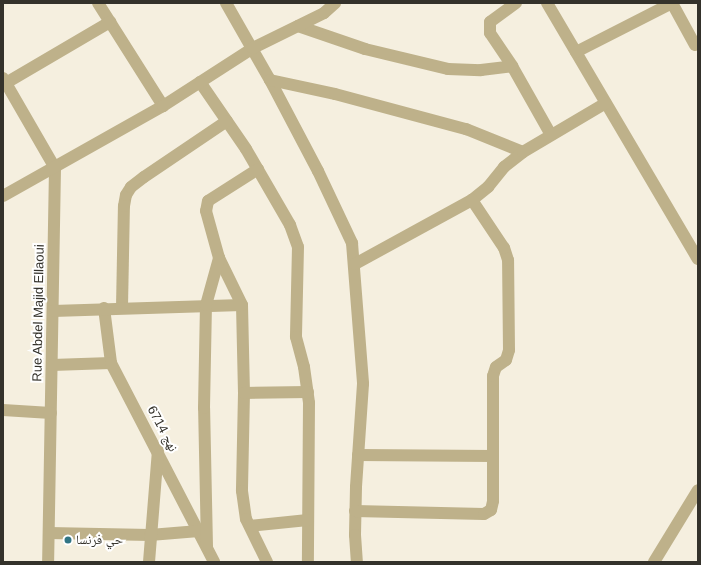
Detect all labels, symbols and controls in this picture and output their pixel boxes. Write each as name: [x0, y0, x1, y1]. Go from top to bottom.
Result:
street label: Rue Abdel Majid Ellaoui: [30, 244, 48, 382]
street label: نهج 6714: [143, 403, 181, 455]
place label: حي فرنسا: [76, 532, 123, 548]
marker: حي فرنسا: [63, 535, 73, 545]

